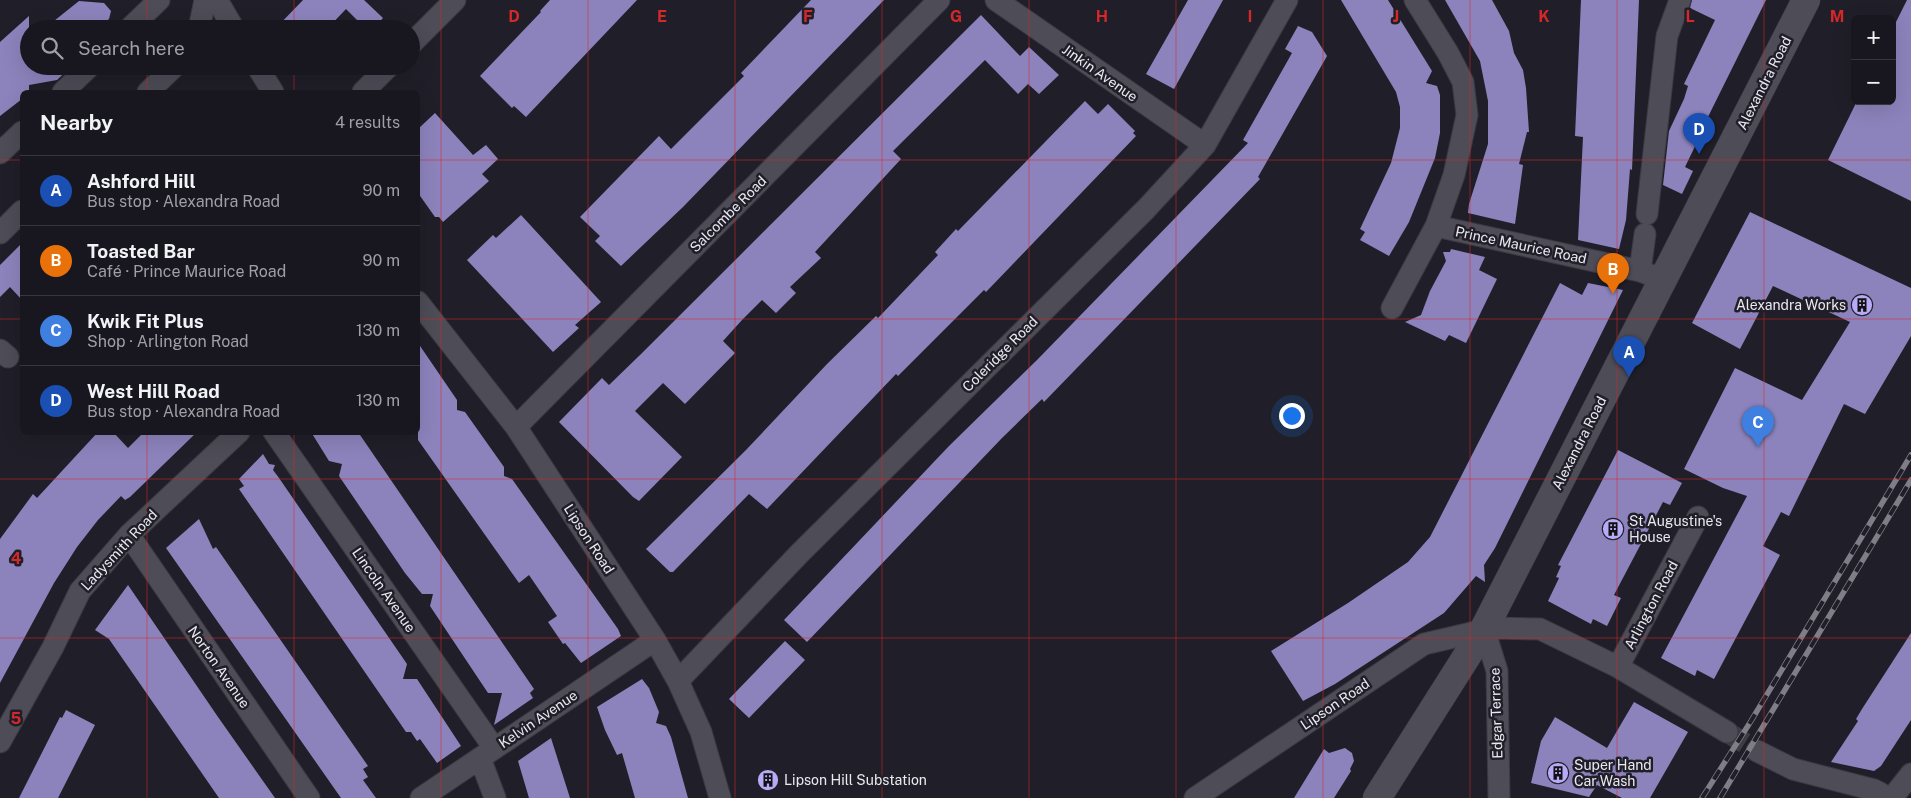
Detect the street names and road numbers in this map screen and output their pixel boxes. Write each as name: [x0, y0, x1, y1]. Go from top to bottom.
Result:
street label: Alexandra Road: [1734, 34, 1794, 132]
street label: Jinkin Avenue: [1059, 41, 1141, 105]
street label: Salcombe Road: [687, 173, 769, 255]
street label: Prince Maurice Road: [1454, 223, 1588, 267]
street label: Coleridge Road: [959, 313, 1041, 395]
street label: Alexandra Road: [1549, 394, 1609, 492]
street label: Lipson Road: [561, 501, 617, 577]
street label: Ladysmith Road: [78, 507, 160, 593]
street label: Lincoln Avenue: [349, 545, 419, 635]
street label: Arlington Road: [1621, 558, 1681, 652]
street label: Norton Avenue: [185, 623, 253, 711]
street label: Edgar Terrace: [1486, 667, 1506, 759]
street label: Lipson Road: [1298, 675, 1372, 733]
street label: Kelvin Avenue: [496, 687, 580, 751]

